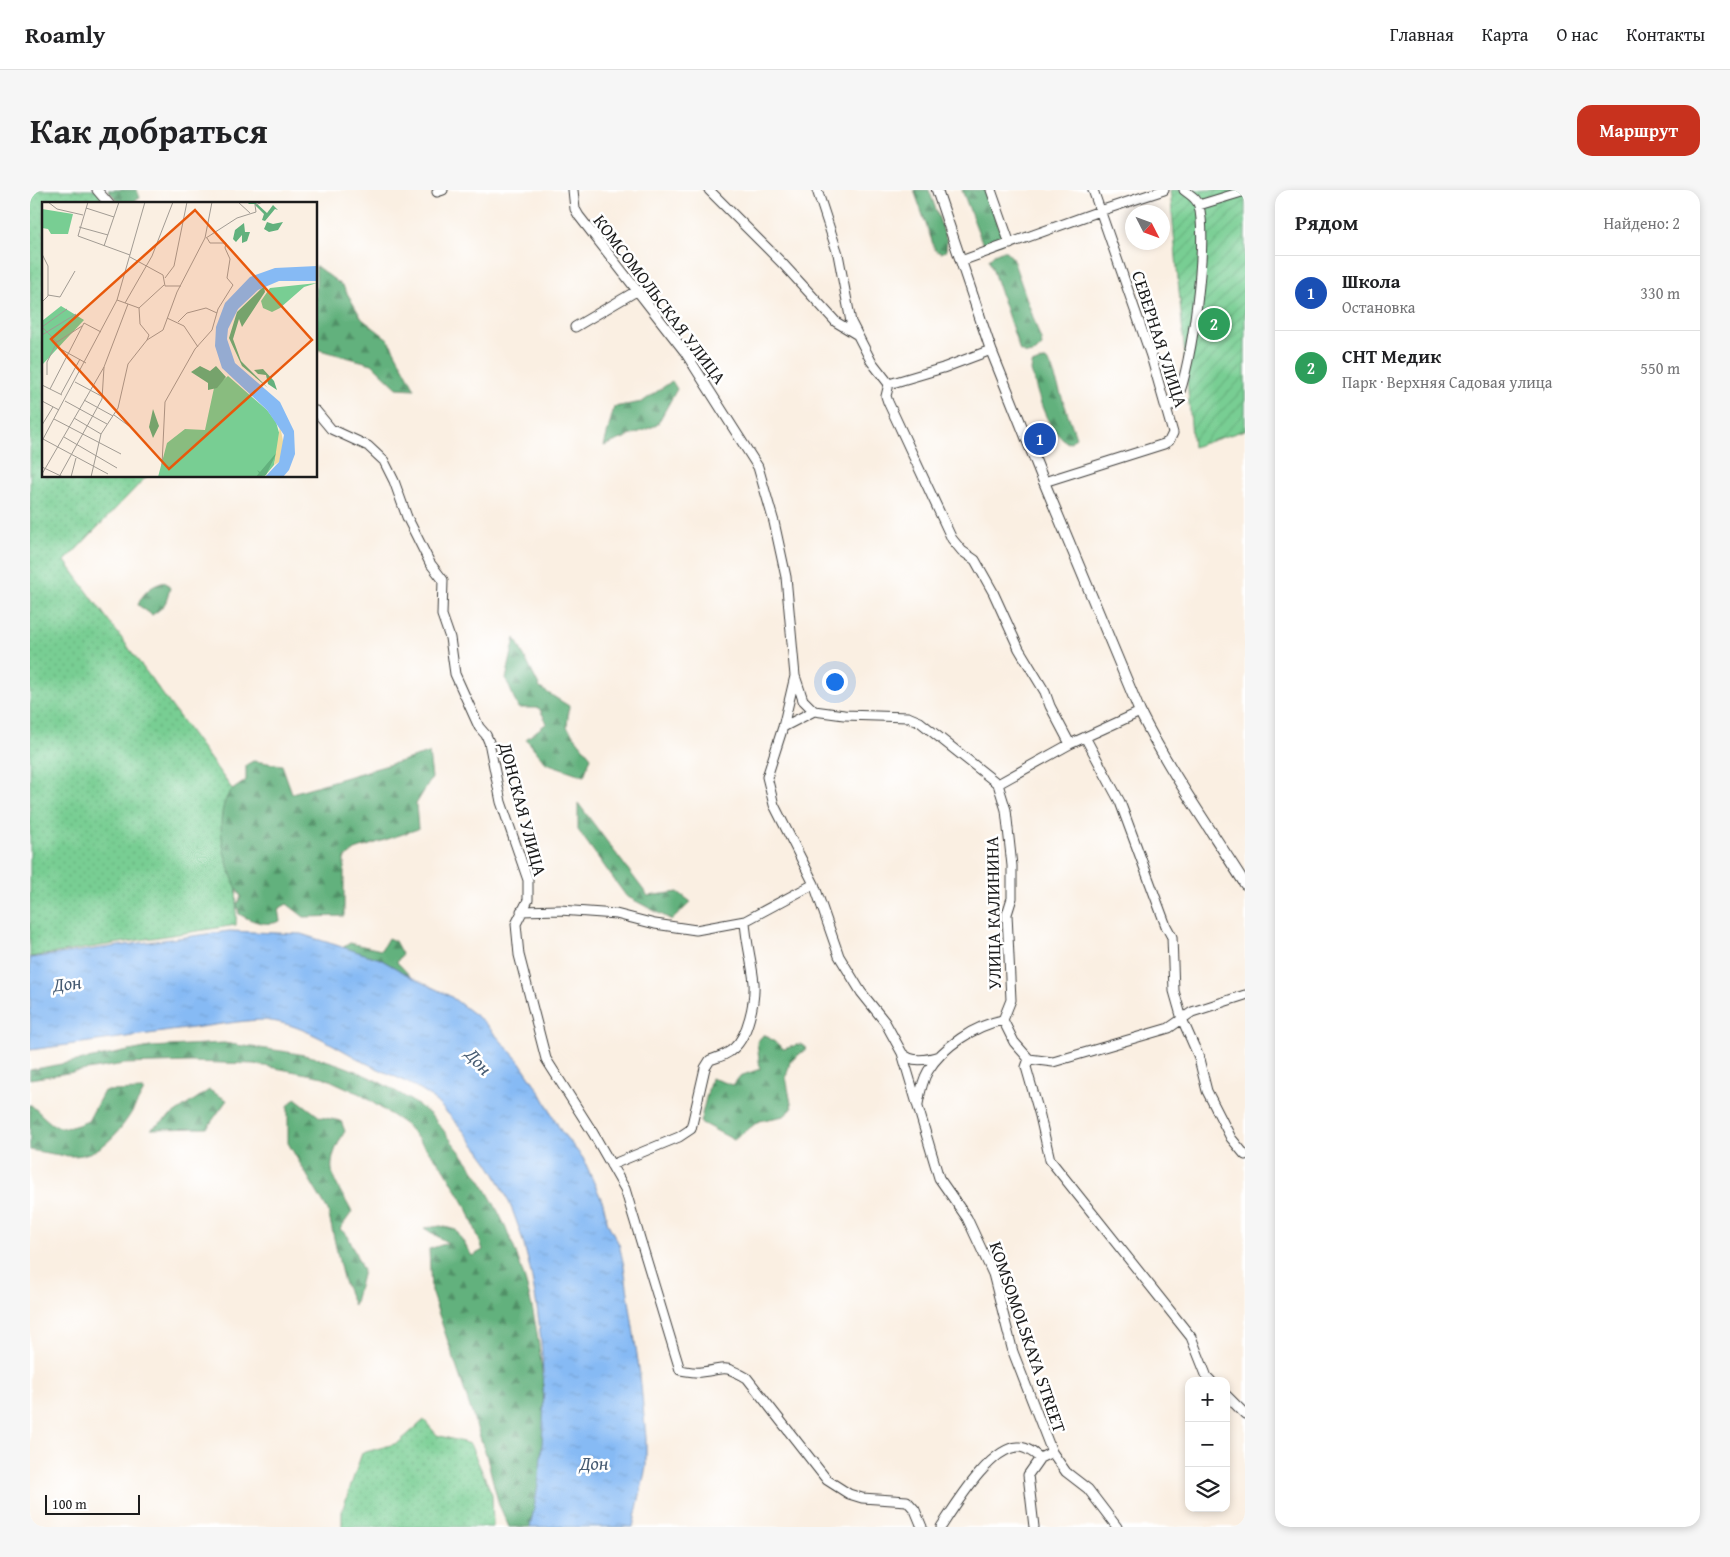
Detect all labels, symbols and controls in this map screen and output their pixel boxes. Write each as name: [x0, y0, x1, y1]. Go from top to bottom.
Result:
text: Roamly: [25, 17, 105, 52]
text: Главная: [1390, 21, 1454, 48]
text: Карта: [1482, 21, 1528, 48]
text: О нас: [1556, 21, 1598, 48]
text: Контакты: [1626, 21, 1705, 48]
text: Как добраться: [30, 105, 268, 156]
button: Маршрут: [1577, 105, 1700, 156]
inset map: [42, 202, 318, 478]
north arrow: [1125, 205, 1170, 250]
text: Рядом: [1295, 207, 1358, 238]
street label: КОМСОМОЛЬСКАЯ УЛИЦА: [587, 208, 733, 390]
text: Найдено: 2: [1603, 211, 1680, 235]
street label: СЕВЕРНАЯ УЛИЦА: [1125, 267, 1195, 411]
text: Школа: [1342, 267, 1400, 295]
text: 1: [1307, 281, 1315, 305]
text: 330 m: [1640, 281, 1680, 305]
text: Остановка: [1342, 295, 1415, 319]
pin: 2: [1198, 305, 1230, 343]
text: СНТ Медик: [1342, 342, 1441, 370]
text: 2: [1307, 356, 1315, 380]
text: 550 m: [1640, 356, 1680, 380]
text: Парк · Верхняя Садовая улица: [1342, 370, 1552, 394]
pin: 1: [1024, 420, 1056, 458]
your location: [822, 669, 848, 695]
street label: ДОНСКАЯ УЛИЦА: [492, 738, 554, 879]
street label: УЛИЦА КАЛИНИНА: [978, 836, 1008, 990]
water label: Дон: [50, 967, 83, 999]
water label: Дон: [458, 1040, 499, 1081]
street label: KOMSOMOLSKAYA STREET: [983, 1238, 1073, 1436]
map controls: [1185, 1377, 1230, 1512]
button: +: [1185, 1377, 1230, 1422]
button: −: [1185, 1422, 1230, 1467]
water label: Дон: [579, 1449, 609, 1477]
button: layers: [1185, 1467, 1230, 1512]
scale bar: [45, 1492, 140, 1515]
text: 100 m: [52, 1494, 87, 1514]

